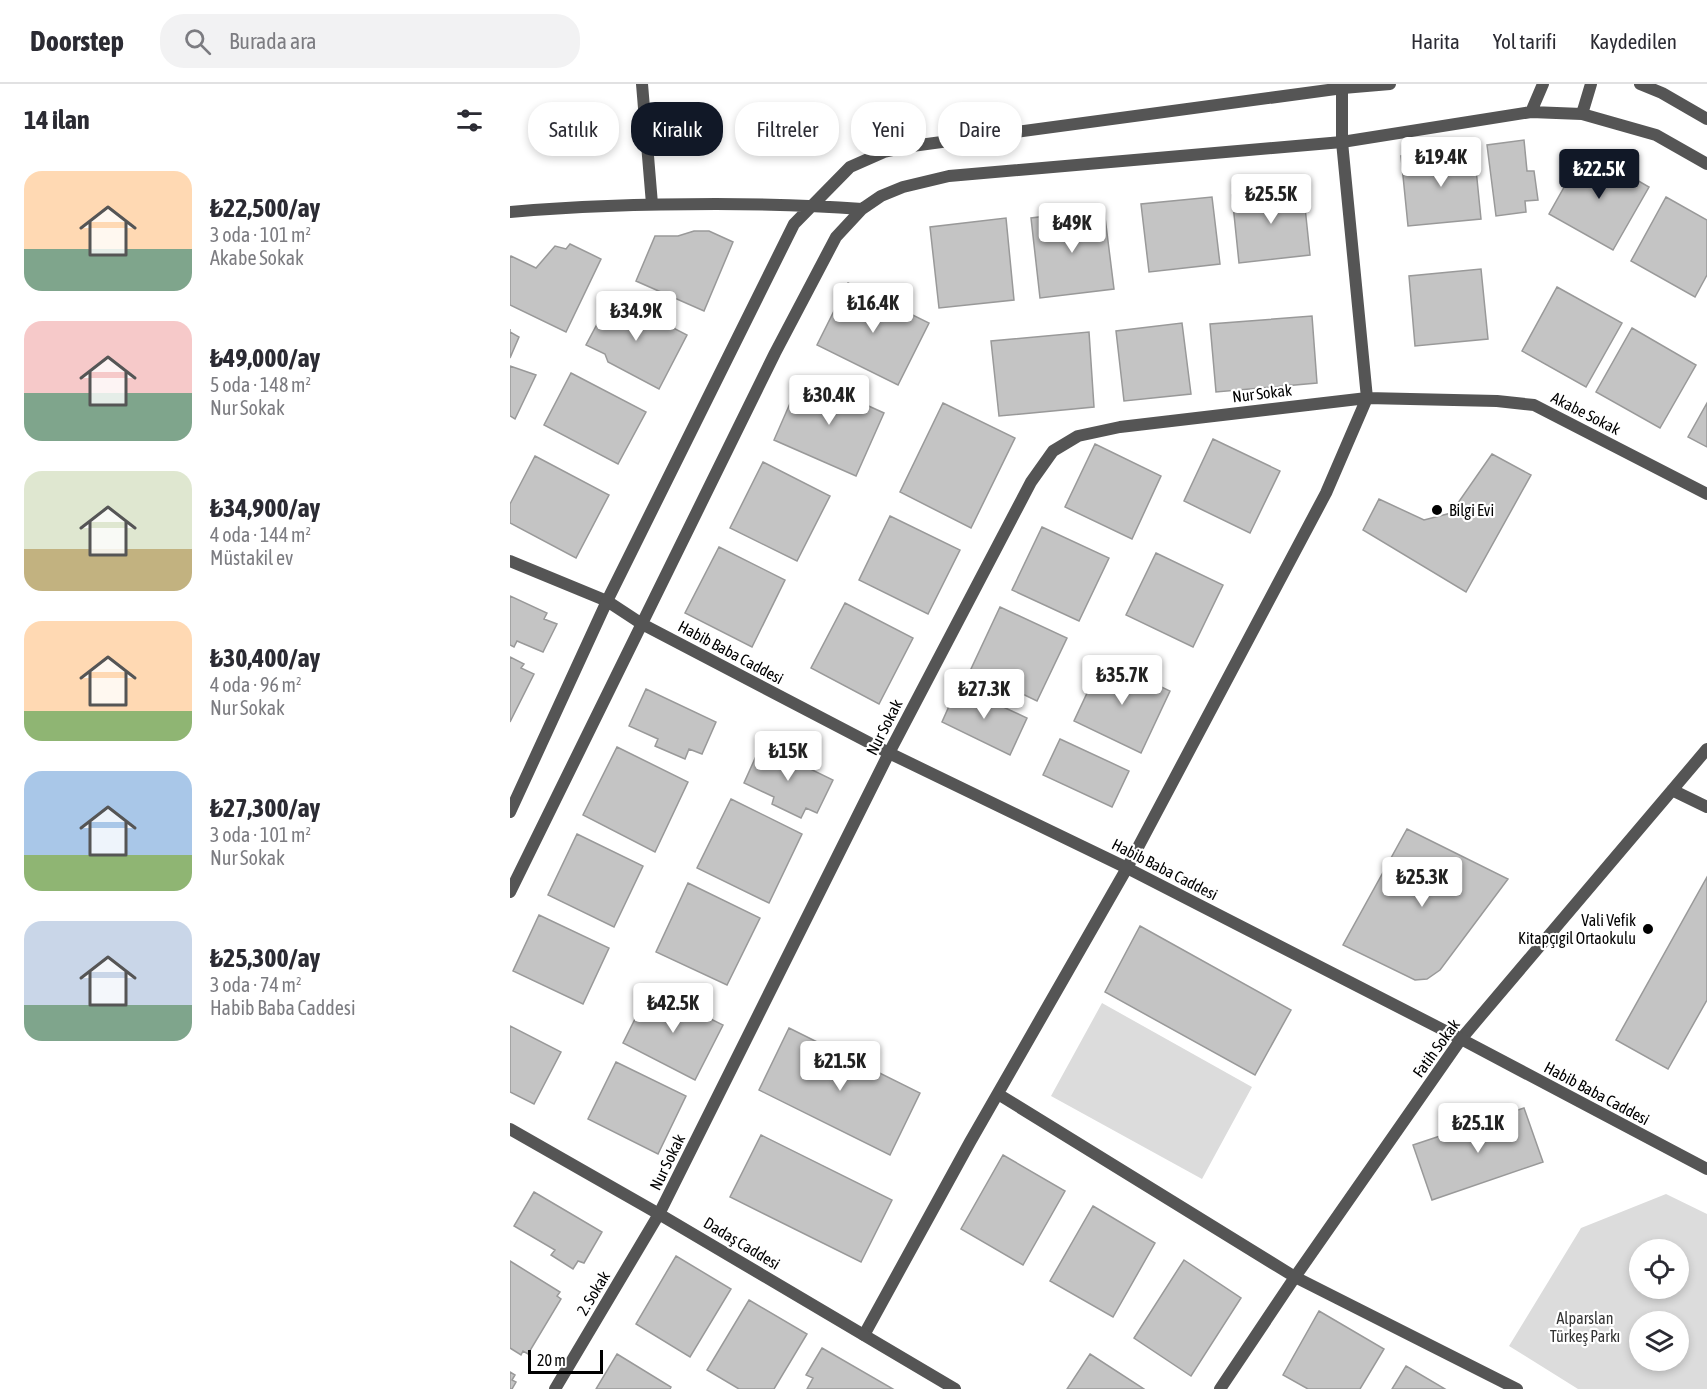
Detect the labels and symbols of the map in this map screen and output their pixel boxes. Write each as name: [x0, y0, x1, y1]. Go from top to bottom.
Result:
pin: ₺19.4K: [1392, 137, 1490, 188]
pin: ₺22.5K: [1550, 149, 1648, 200]
pin: ₺25.5K: [1222, 174, 1320, 225]
pin: ₺49K: [1036, 203, 1108, 254]
pin: ₺16.4K: [824, 283, 922, 334]
pin: ₺34.9K: [587, 291, 685, 342]
pin: ₺30.4K: [780, 375, 878, 426]
street label: Nur Sokak: [1231, 380, 1293, 406]
street label: Akabe Sokak: [1548, 388, 1624, 438]
place label: Bilgi Evi: [1449, 501, 1494, 520]
marker: Bilgi Evi: [1430, 503, 1444, 517]
street label: Habib Baba Caddesi: [675, 617, 787, 687]
pin: ₺35.7K: [1073, 655, 1171, 706]
pin: ₺27.3K: [935, 669, 1033, 720]
street label: Nur Sokak: [862, 696, 906, 758]
pin: ₺15K: [752, 731, 824, 782]
street label: Habib Baba Caddesi: [1109, 835, 1221, 903]
pin: ₺25.3K: [1373, 857, 1471, 908]
place label: Vali Vefik Kitapçıgil Ortaokulu: [1518, 911, 1636, 948]
marker: Vali Vefik Kitapçıgil Ortaokulu: [1641, 922, 1655, 936]
pin: ₺42.5K: [624, 983, 722, 1034]
street label: Fatih Sokak: [1409, 1015, 1463, 1081]
pin: ₺21.5K: [791, 1041, 889, 1092]
street label: Habib Baba Caddesi: [1541, 1058, 1653, 1128]
pin: ₺25.1K: [1429, 1103, 1527, 1154]
street label: Nur Sokak: [646, 1131, 688, 1193]
street label: Dadaş Caddesi: [700, 1213, 783, 1274]
street label: 2. Sokak: [573, 1268, 613, 1318]
park label: Alparslan Türkeş Parkı: [1550, 1309, 1620, 1346]
scale bar: [528, 1347, 603, 1374]

